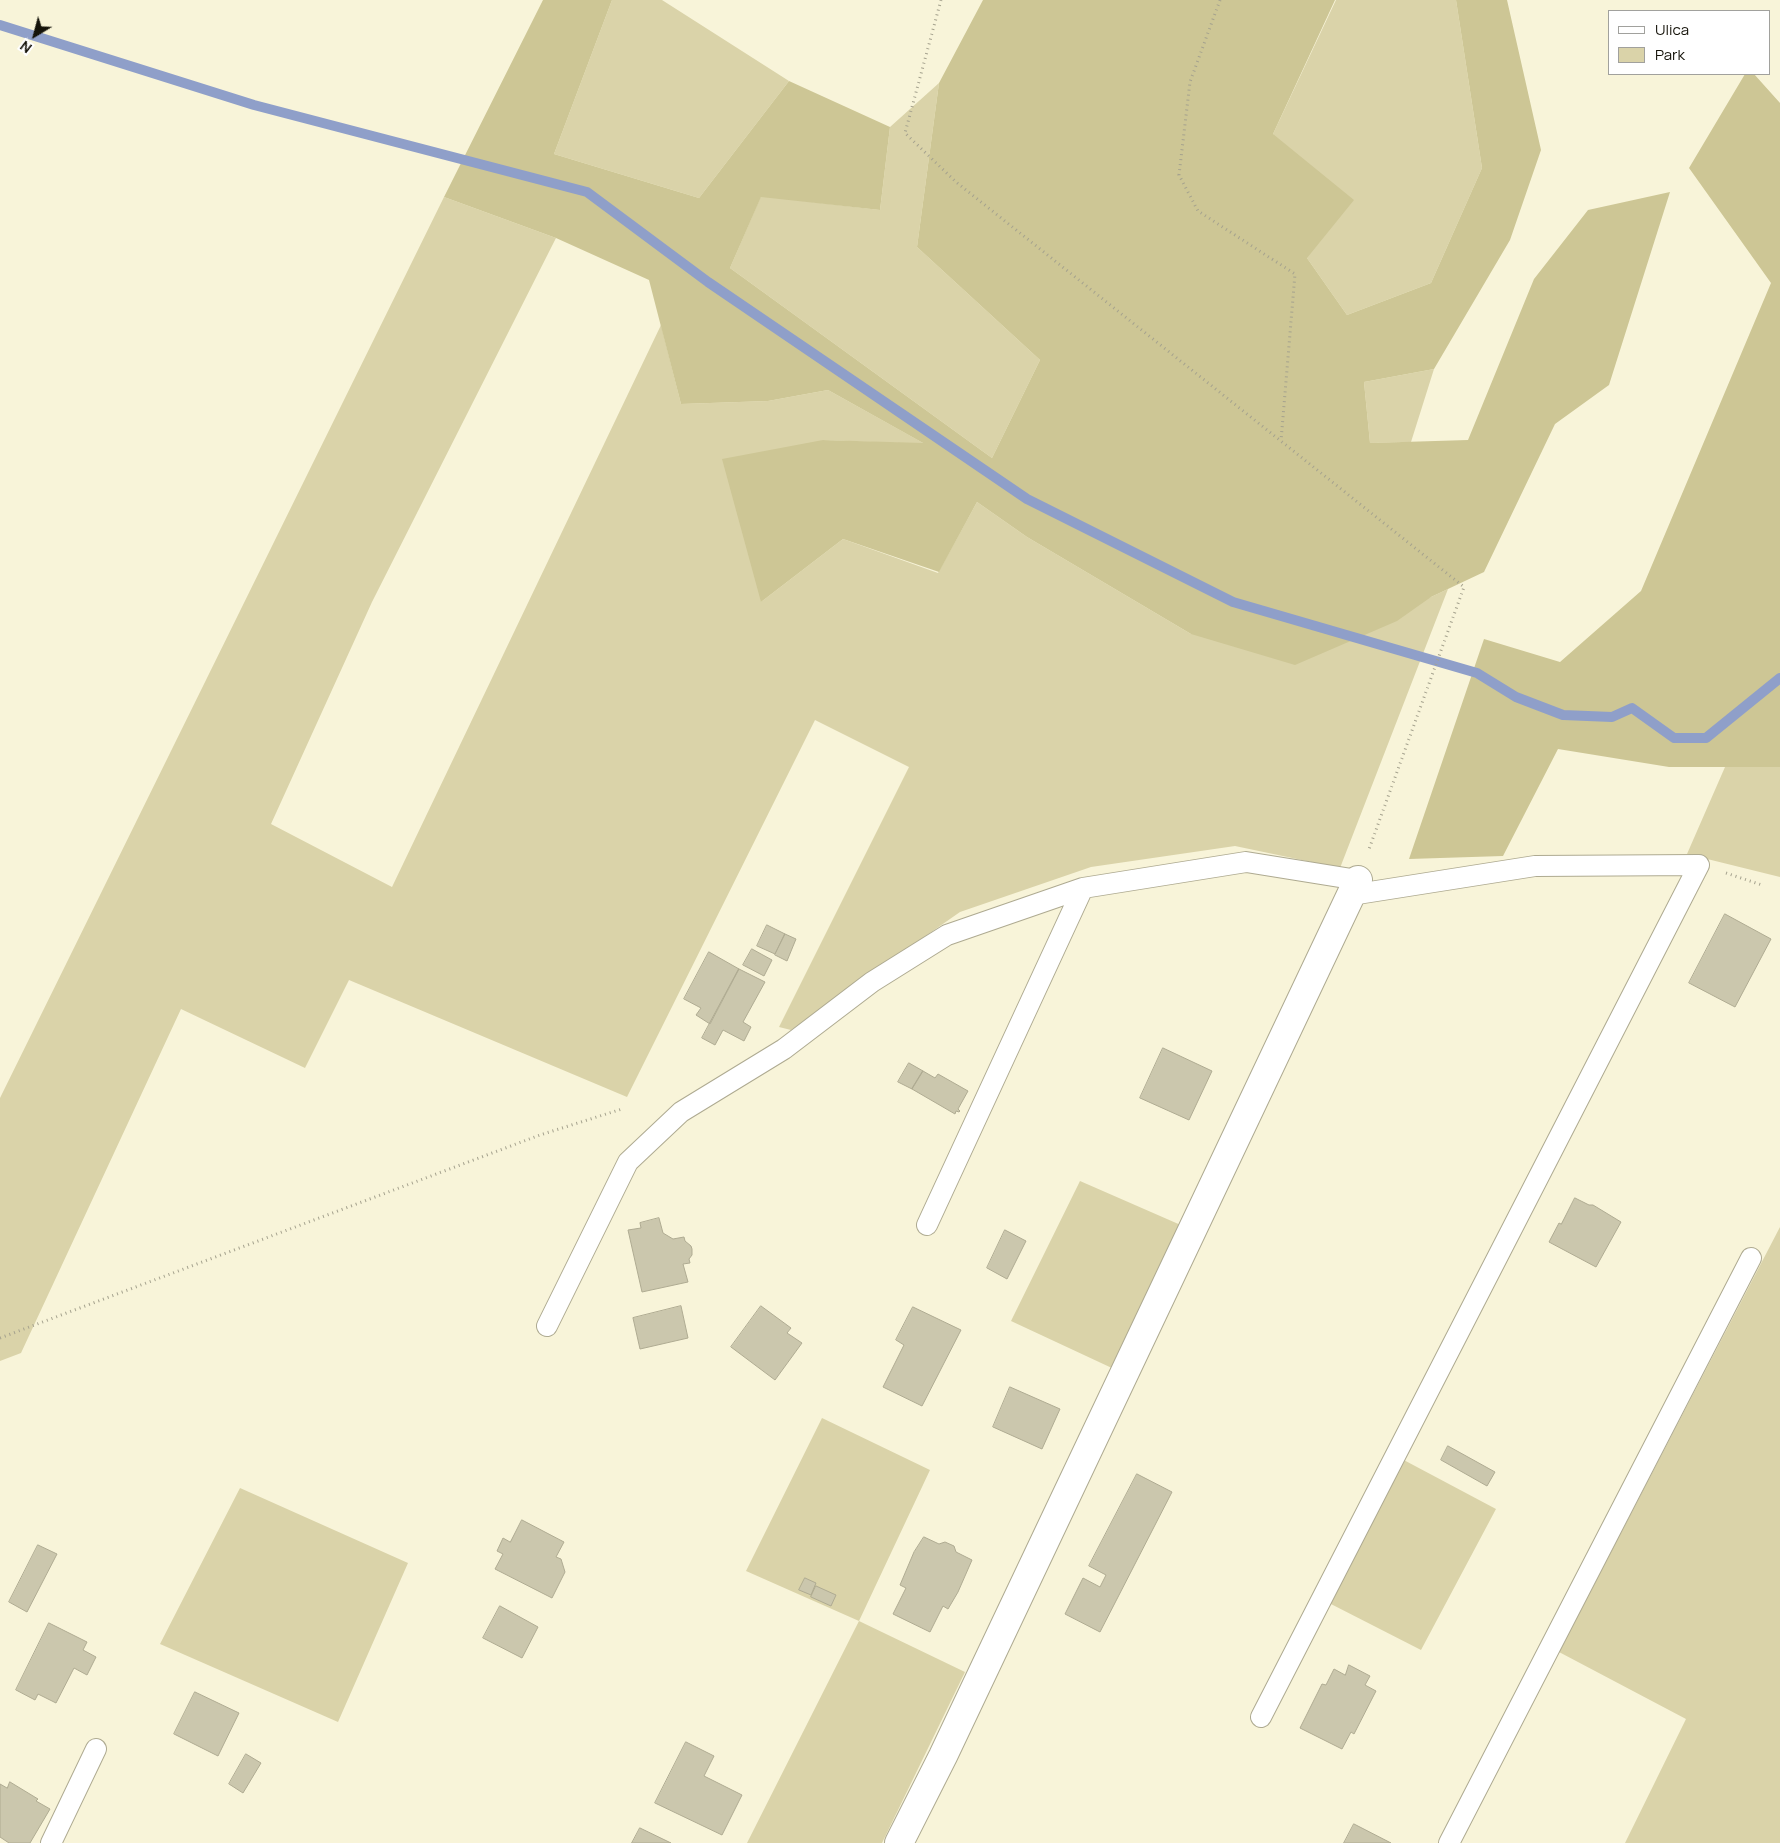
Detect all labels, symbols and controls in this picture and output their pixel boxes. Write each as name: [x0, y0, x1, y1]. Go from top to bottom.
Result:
north arrow: [10, 10, 60, 60]
legend: [1608, 10, 1770, 75]
text: Ulica: [1655, 19, 1689, 40]
text: N: [16, 37, 35, 58]
text: Park: [1655, 44, 1685, 65]

